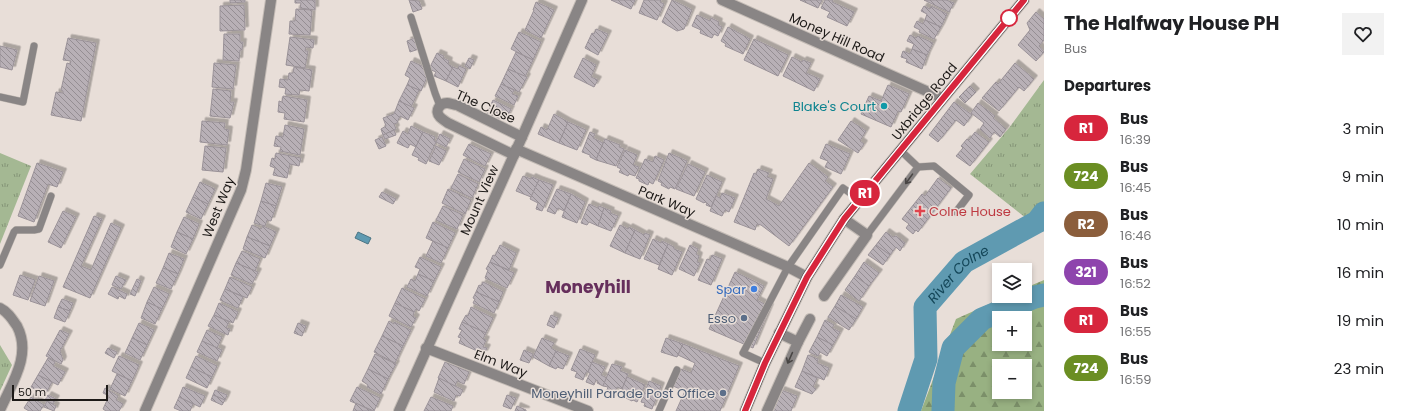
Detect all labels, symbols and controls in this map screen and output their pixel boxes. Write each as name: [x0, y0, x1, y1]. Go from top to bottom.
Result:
street label: Money Hill Road: [786, 8, 888, 67]
unlabelled marker: [1000, 9, 1018, 27]
text: The Halfway House PH: [1064, 10, 1279, 37]
button: heart: [1342, 13, 1384, 55]
text: Bus: [1064, 39, 1087, 58]
street label: Uxbridge Road: [887, 59, 962, 144]
text: Departures: [1064, 75, 1151, 96]
street label: The Close: [453, 85, 519, 128]
place label: Blake's Court: [793, 97, 876, 116]
marker: Blake's Court: [879, 101, 889, 111]
text: Bus: [1120, 108, 1148, 129]
text: R1: [1079, 118, 1093, 138]
text: 3 min: [1342, 118, 1384, 139]
text: 16:39: [1120, 130, 1151, 149]
text: Bus: [1120, 156, 1148, 177]
street label: Mount View: [456, 162, 504, 238]
text: 724: [1074, 166, 1098, 186]
text: 9 min: [1342, 166, 1384, 187]
street label: West Way: [198, 173, 240, 241]
one-way arrow: [904, 173, 913, 184]
text: 16:45: [1120, 178, 1152, 197]
line badge: R1: [847, 180, 883, 206]
street label: Park Way: [635, 181, 699, 222]
text: R1: [858, 183, 872, 203]
place label: Colne House: [929, 202, 1011, 221]
text: Bus: [1120, 204, 1148, 225]
marker: Colne House: [914, 205, 926, 217]
text: R2: [1077, 214, 1095, 234]
text: 10 min: [1337, 214, 1384, 235]
text: 16:46: [1120, 226, 1152, 245]
water label: River Colne: [923, 240, 993, 308]
text: Bus: [1120, 252, 1148, 273]
text: 321: [1075, 262, 1097, 282]
text: 16 min: [1337, 262, 1384, 283]
map controls: [992, 263, 1032, 399]
button: layers: [992, 263, 1032, 303]
text: 16:52: [1120, 274, 1151, 293]
district label: Moneyhill: [545, 275, 631, 299]
place label: Spar: [716, 280, 746, 299]
marker: Spar: [749, 284, 759, 294]
text: Bus: [1120, 300, 1148, 321]
place label: Esso: [707, 309, 736, 328]
text: R1: [1079, 310, 1093, 330]
text: 19 min: [1337, 310, 1384, 331]
button: +: [992, 311, 1032, 351]
marker: Esso: [739, 313, 749, 323]
text: 16:55: [1120, 322, 1152, 341]
street label: Elm Way: [471, 345, 531, 383]
text: Bus: [1120, 348, 1148, 369]
one-way arrow: [786, 352, 794, 364]
text: 724: [1074, 358, 1098, 378]
text: 23 min: [1334, 358, 1384, 379]
button: −: [992, 359, 1032, 399]
text: 16:59: [1120, 370, 1152, 389]
scale bar: [12, 383, 108, 402]
text: 50 m: [18, 384, 46, 400]
place label: Moneyhill Parade Post Office: [531, 384, 715, 403]
marker: Moneyhill Parade Post Office: [718, 388, 728, 398]

